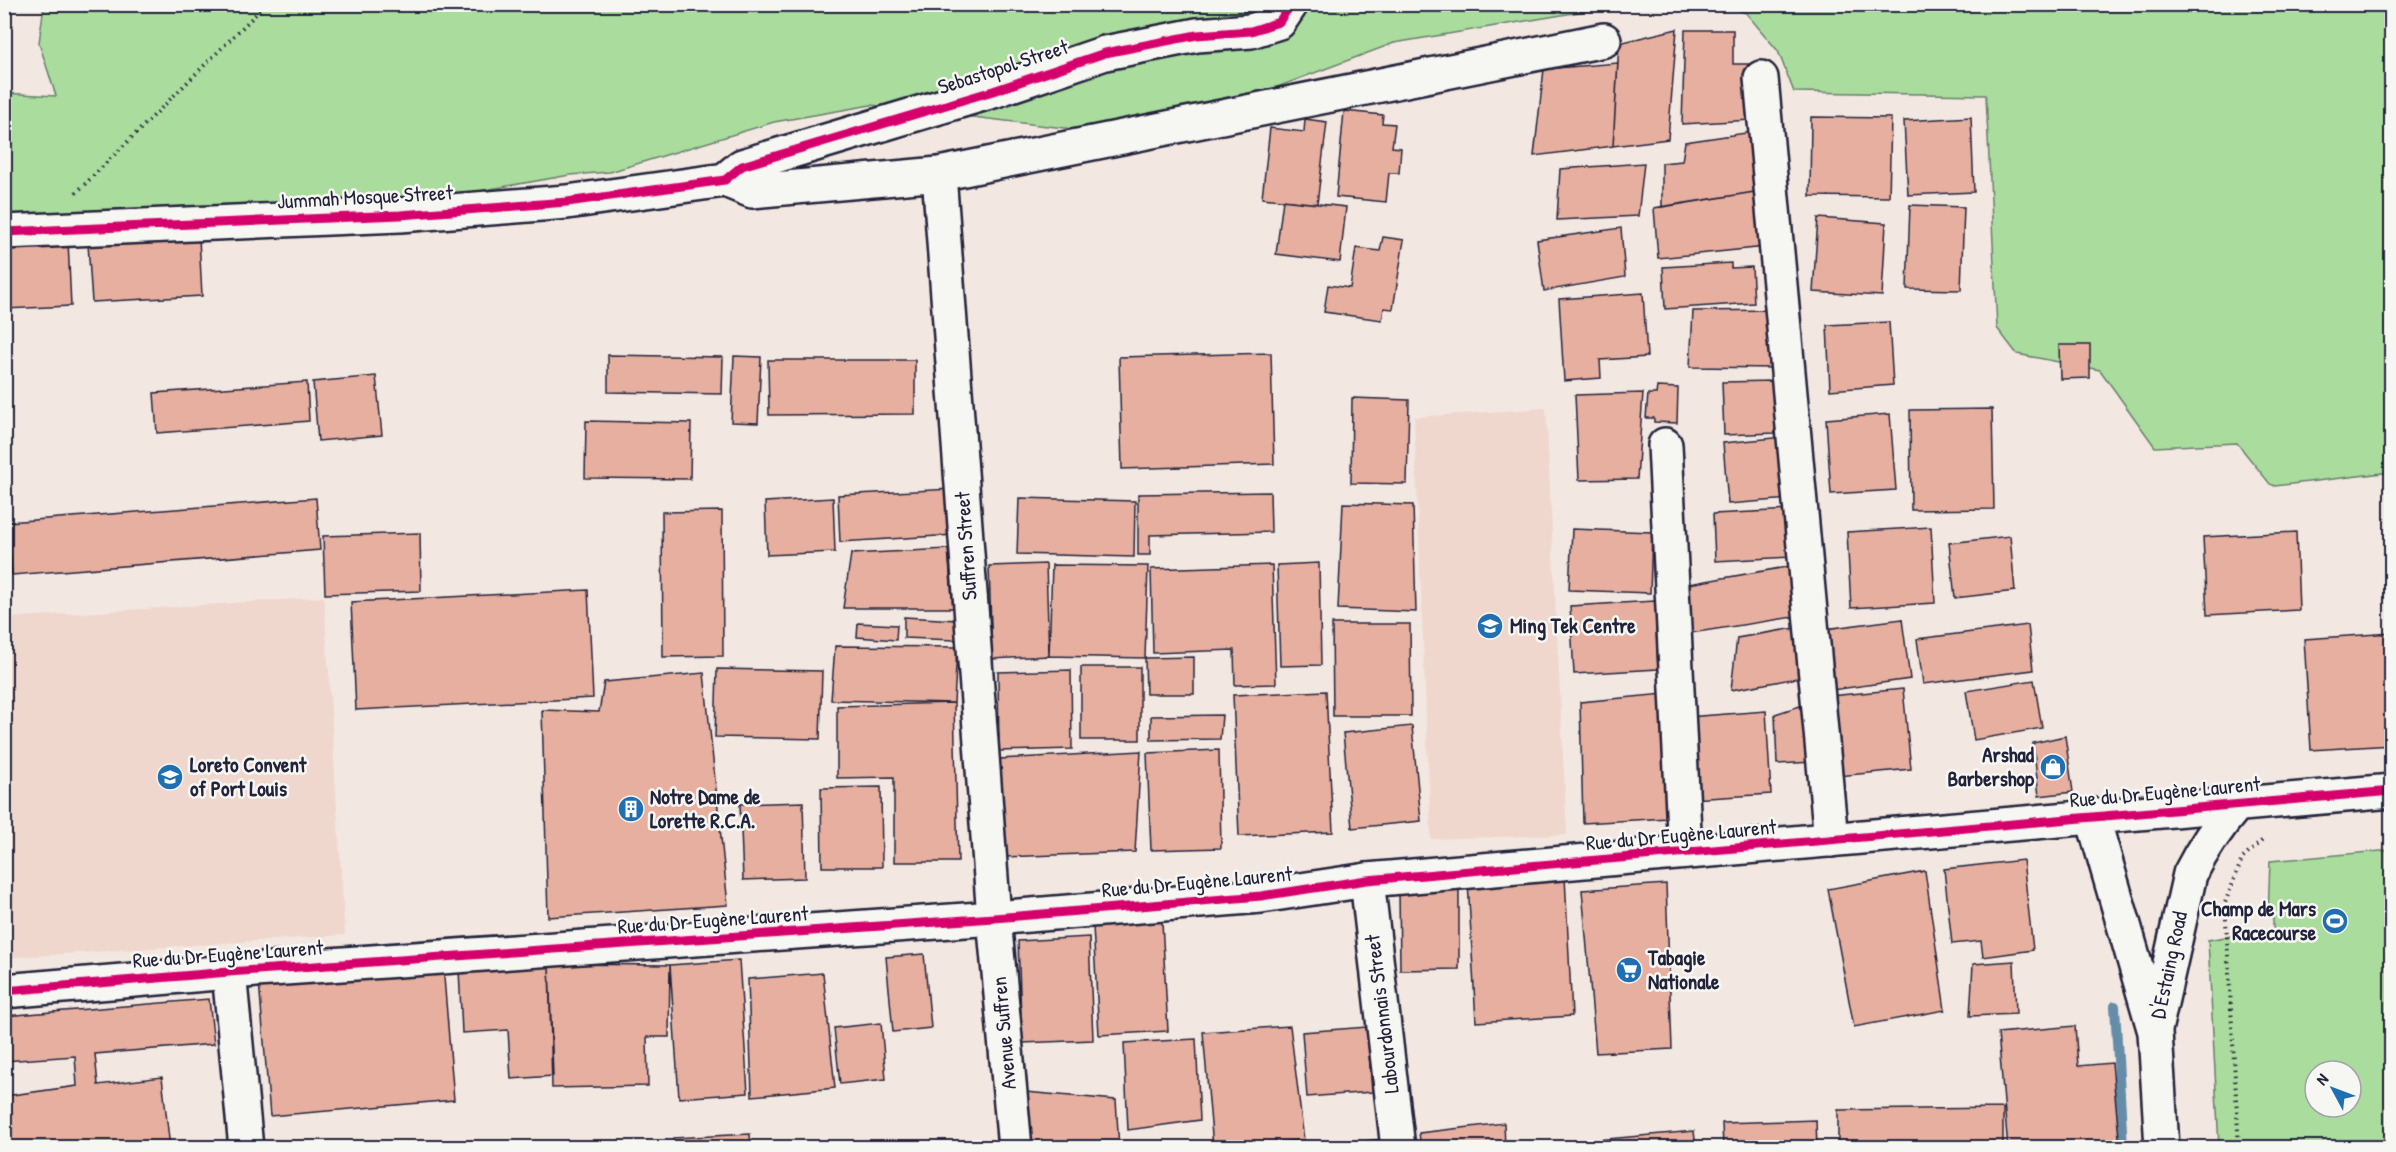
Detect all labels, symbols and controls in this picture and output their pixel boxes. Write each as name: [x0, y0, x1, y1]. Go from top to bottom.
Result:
street label: Sebastopol Street: [934, 32, 1072, 101]
street label: Jummah Mosque Street: [276, 177, 454, 216]
street label: Suffren Street: [947, 490, 984, 601]
school or university icon: Ming Tek Centre: [1475, 611, 1505, 641]
place label: Ming Tek Centre: [1510, 611, 1636, 641]
place label: Arshad Barbershop: [1948, 740, 2035, 794]
place label: Loreto Convent of Port Louis: [190, 750, 307, 803]
shop icon: Arshad Barbershop: [2038, 752, 2068, 782]
school or university icon: Loreto Convent of Port Louis: [155, 762, 185, 792]
street label: Rue du Dr Eugène Laurent: [2069, 769, 2262, 814]
place label: Notre Dame de Lorette R.C.A.: [650, 782, 761, 835]
building icon: Notre Dame de Lorette R.C.A.: [616, 794, 646, 824]
street label: Rue du Dr Eugène Laurent: [1585, 812, 1778, 857]
street label: Rue du Dr Eugène Laurent: [1101, 859, 1294, 904]
place label: Champ de Mars Racecourse: [2201, 894, 2317, 947]
street label: Rue du Dr Eugène Laurent: [617, 898, 810, 941]
sports icon: Champ de Mars Racecourse: [2320, 906, 2350, 936]
street label: D'Estaing Road: [2143, 909, 2194, 1021]
street label: Rue du Dr Eugène Laurent: [132, 932, 325, 975]
street label: Labourdonnais Street: [1357, 932, 1406, 1095]
place label: Tabagie Nationale: [1647, 943, 1720, 996]
supermarket icon: Tabagie Nationale: [1614, 955, 1644, 985]
street label: Avenue Suffren: [984, 975, 1023, 1091]
north arrow: [2303, 1059, 2363, 1119]
text: N: [2311, 1068, 2333, 1090]

